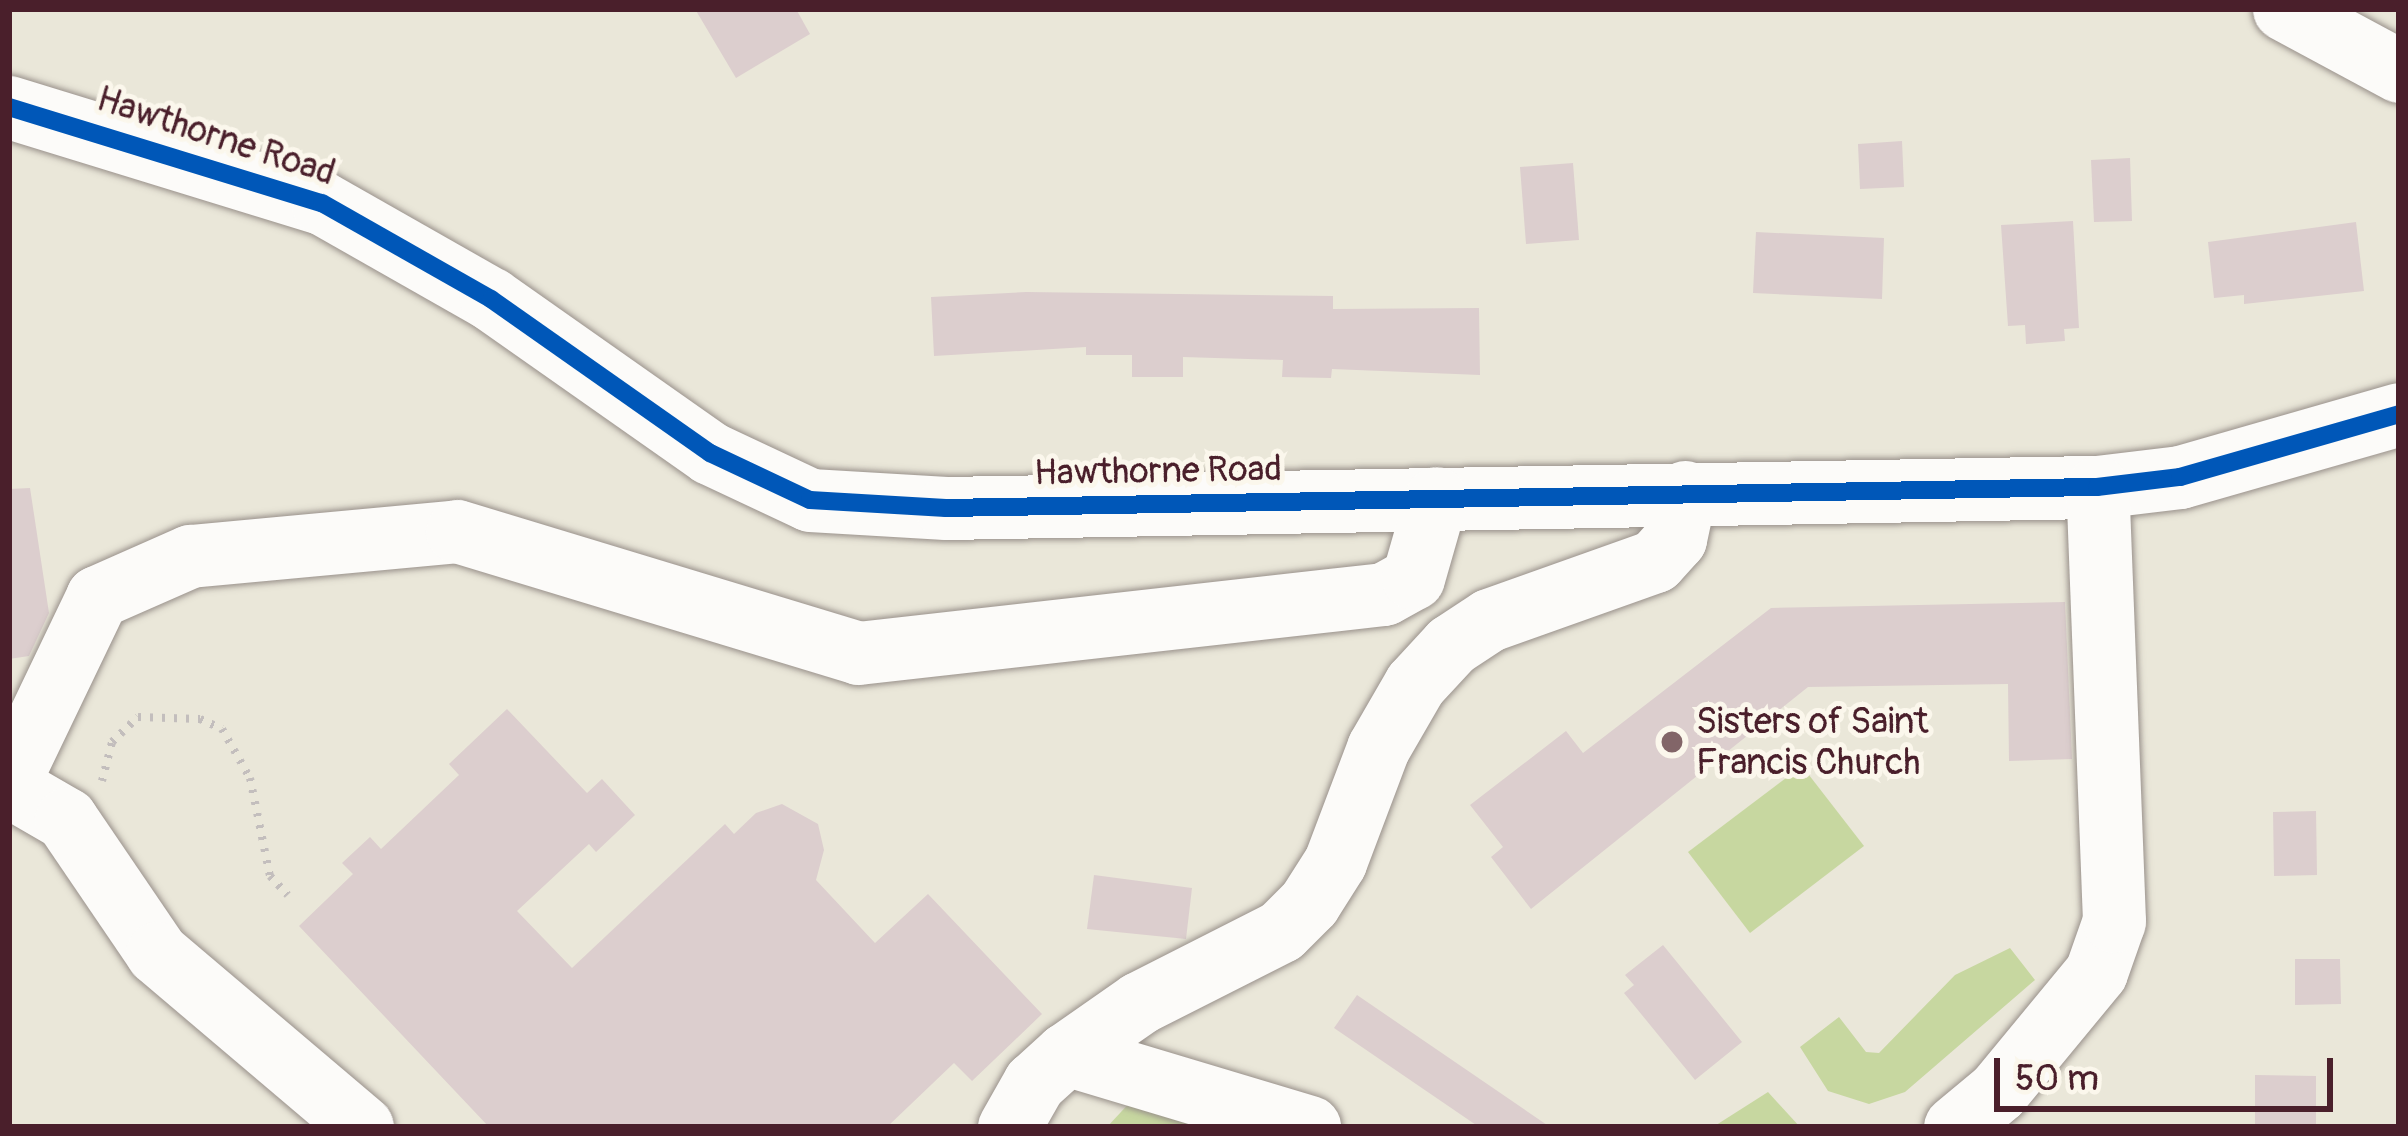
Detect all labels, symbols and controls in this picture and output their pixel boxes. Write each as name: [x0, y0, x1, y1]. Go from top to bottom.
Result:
street label: Hawthorne Road: [91, 77, 341, 195]
street label: Hawthorne Road: [1034, 447, 1282, 495]
place label: Sisters of Saint Francis Church: [1696, 699, 1929, 784]
marker: Sisters of Saint Francis Church: [1659, 729, 1685, 755]
scale bar: [2000, 1034, 2339, 1108]
text: 50 m: [2015, 1056, 2099, 1101]

